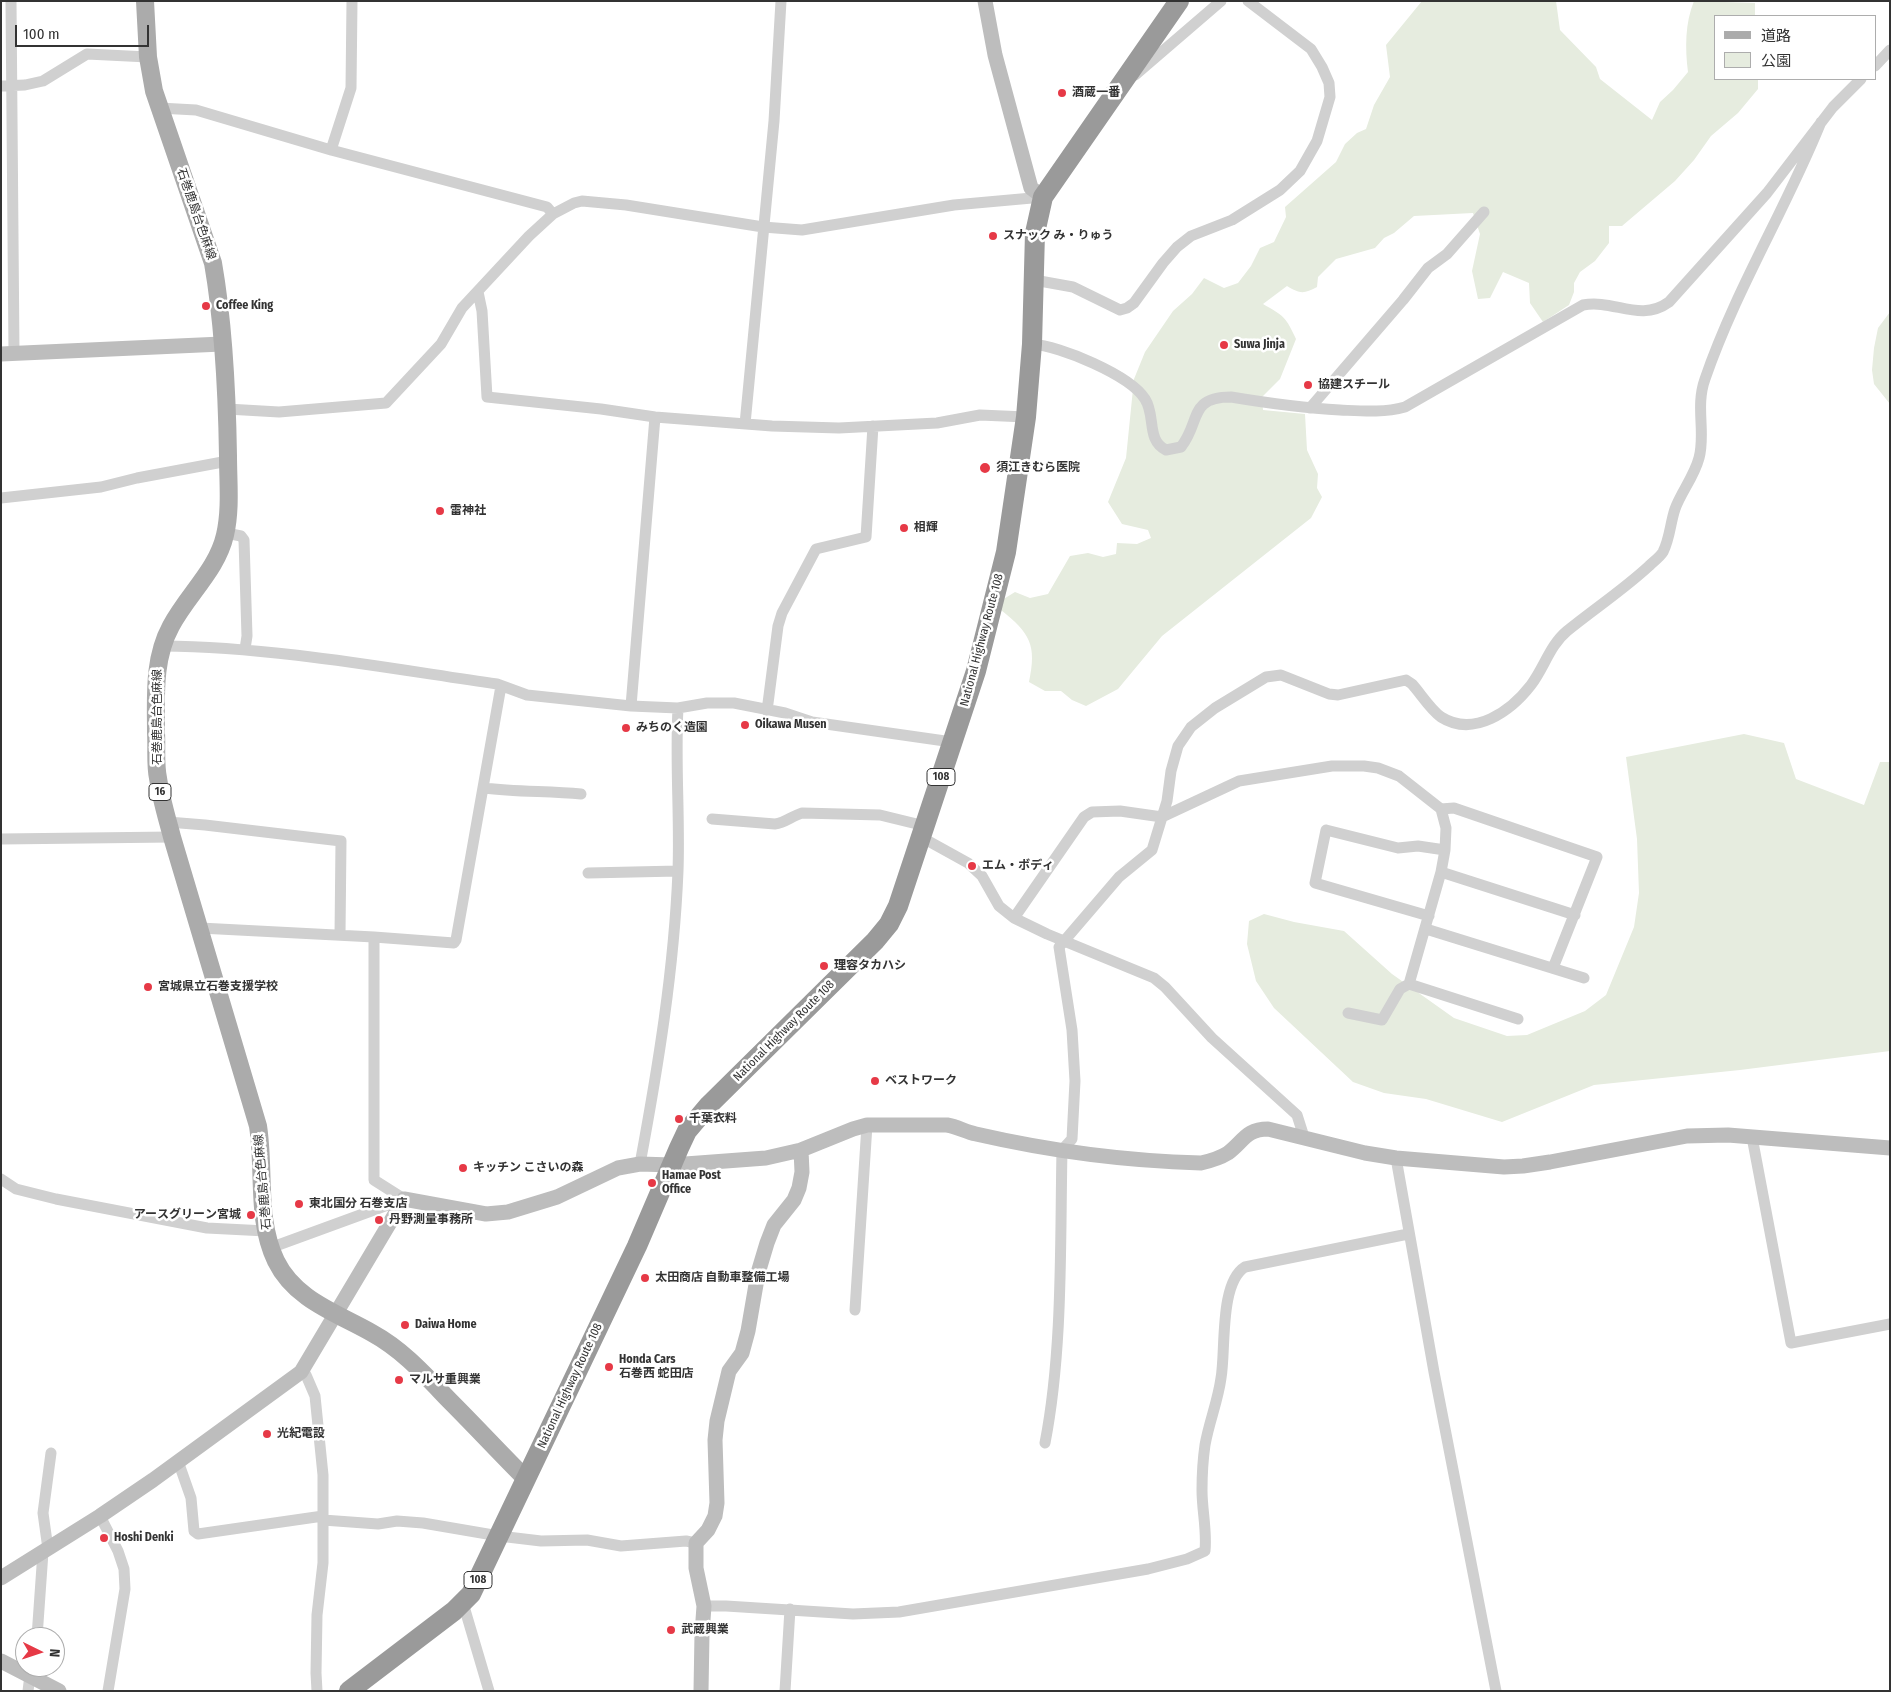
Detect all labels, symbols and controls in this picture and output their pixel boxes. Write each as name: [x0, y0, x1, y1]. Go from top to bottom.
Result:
scale bar: [18, 15, 151, 47]
legend: [1714, 15, 1876, 80]
text: 100 m: [23, 25, 60, 43]
text: 道路: [1761, 27, 1791, 45]
text: 公園: [1761, 52, 1791, 70]
place label: 酒蔵一番: [1072, 86, 1120, 100]
marker: 酒蔵一番: [1056, 87, 1068, 99]
street label: 石巻鹿島台色麻線: [174, 166, 218, 262]
place label: スナック み・りゅう: [1003, 229, 1113, 243]
marker: スナック み・りゅう: [987, 230, 999, 242]
place label: Coffee King: [216, 299, 273, 313]
marker: Coffee King: [200, 300, 212, 312]
place label: Suwa Jinja: [1234, 338, 1285, 352]
marker: Suwa Jinja: [1218, 339, 1230, 351]
place label: 協建スチール: [1318, 378, 1390, 392]
marker: 協建スチール: [1302, 379, 1314, 391]
marker: 須江きむら医院: [978, 461, 992, 475]
place label: 須江きむら医院: [996, 461, 1080, 475]
place label: 雷神社: [450, 504, 486, 518]
marker: 雷神社: [434, 505, 446, 517]
place label: 相輝: [914, 521, 938, 535]
marker: 相輝: [898, 522, 910, 534]
street label: National Highway Route 108: [957, 572, 1007, 708]
street label: 石巻鹿島台色麻線: [151, 669, 165, 765]
place label: Oikawa Musen: [755, 718, 827, 732]
marker: Oikawa Musen: [739, 719, 751, 731]
place label: みちのく造園: [636, 721, 708, 735]
marker: みちのく造園: [620, 722, 632, 734]
road number: 108: [927, 769, 955, 786]
road number: 16: [149, 784, 171, 800]
place label: エム・ボディ: [982, 859, 1054, 873]
marker: エム・ボディ: [966, 860, 978, 872]
place label: 理容タカハシ: [834, 959, 906, 973]
marker: 理容タカハシ: [818, 960, 830, 972]
street label: National Highway Route 108: [731, 978, 837, 1084]
place label: 宮城県立石巻支援学校: [158, 980, 278, 994]
marker: 宮城県立石巻支援学校: [142, 981, 154, 993]
place label: ベストワーク: [885, 1074, 957, 1088]
marker: ベストワーク: [869, 1075, 881, 1087]
place label: 千葉衣料: [689, 1112, 737, 1126]
marker: 千葉衣料: [673, 1113, 685, 1125]
street label: 石巻鹿島台色麻線: [252, 1134, 274, 1230]
place label: キッチン こさいの森: [473, 1161, 583, 1175]
marker: キッチン こさいの森: [457, 1162, 469, 1174]
place label: Hamae Post Office: [662, 1169, 721, 1197]
marker: Hamae Post Office: [646, 1177, 658, 1189]
place label: 東北国分 石巻支店: [309, 1197, 407, 1211]
marker: 東北国分 石巻支店: [293, 1198, 305, 1210]
place label: アースグリーン宮城: [134, 1208, 241, 1222]
marker: アースグリーン宮城: [245, 1209, 257, 1221]
place label: 丹野測量事務所: [389, 1213, 473, 1227]
marker: 丹野測量事務所: [373, 1214, 385, 1226]
place label: 太田商店 自動車整備工場: [655, 1271, 789, 1285]
marker: 太田商店 自動車整備工場: [639, 1272, 651, 1284]
place label: Daiwa Home: [415, 1318, 476, 1332]
marker: Daiwa Home: [399, 1319, 411, 1331]
street label: National Highway Route 108: [535, 1321, 605, 1451]
place label: Honda Cars 石巻西 蛇田店: [619, 1353, 693, 1381]
marker: Honda Cars 石巻西 蛇田店: [603, 1361, 615, 1373]
place label: マルサ重興業: [409, 1373, 481, 1387]
marker: マルサ重興業: [393, 1374, 405, 1386]
place label: 光紀電設: [277, 1427, 325, 1441]
marker: 光紀電設: [261, 1428, 273, 1440]
place label: Hoshi Denki: [114, 1531, 174, 1545]
marker: Hoshi Denki: [98, 1532, 110, 1544]
road number: 108: [464, 1572, 492, 1588]
place label: 武蔵興業: [681, 1623, 729, 1637]
marker: 武蔵興業: [665, 1624, 677, 1636]
north arrow: [15, 1627, 65, 1677]
text: N: [46, 1648, 63, 1658]

